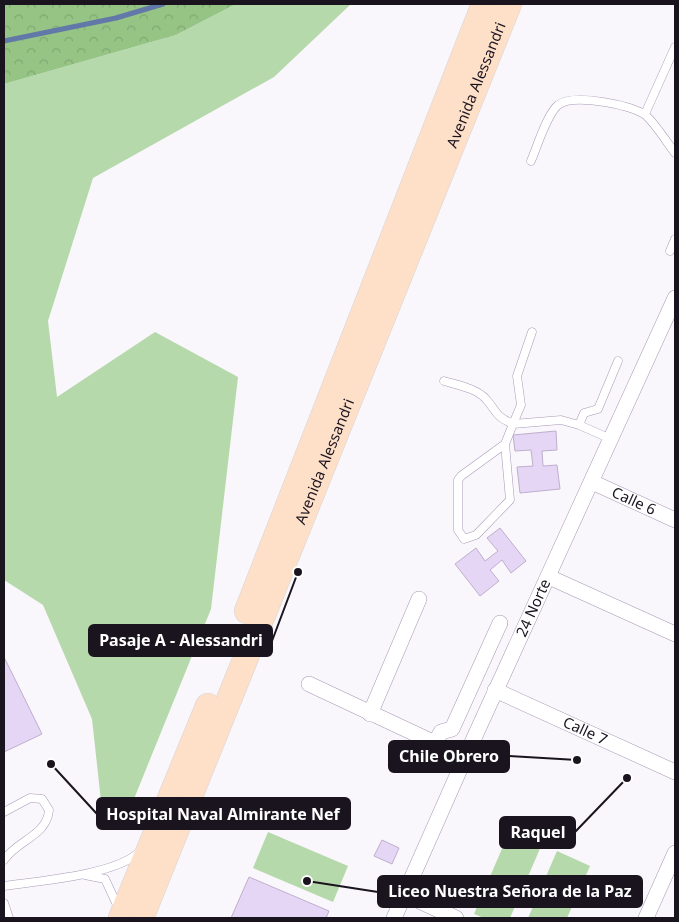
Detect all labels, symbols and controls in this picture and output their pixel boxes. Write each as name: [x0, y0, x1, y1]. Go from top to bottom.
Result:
street label: Avenida Alessandri: [441, 19, 510, 150]
street label: Avenida Alessandri: [290, 395, 358, 527]
street label: Calle 6: [609, 481, 660, 519]
street label: 24 Norte: [511, 575, 554, 640]
callout: Pasaje A - Alessandri: [89, 625, 272, 656]
text: Pasaje A - Alessandri: [99, 629, 263, 651]
street label: Calle 7: [560, 711, 611, 749]
callout: Chile Obrero: [389, 741, 509, 772]
text: Chile Obrero: [399, 745, 499, 767]
callout: Hospital Naval Almirante Nef: [97, 798, 350, 829]
text: Hospital Naval Almirante Nef: [106, 803, 340, 825]
callout: Raquel: [500, 817, 575, 848]
text: Raquel: [511, 821, 565, 843]
callout: Liceo Nuestra Señora de la Paz: [378, 876, 642, 907]
text: Liceo Nuestra Señora de la Paz: [388, 880, 632, 902]

